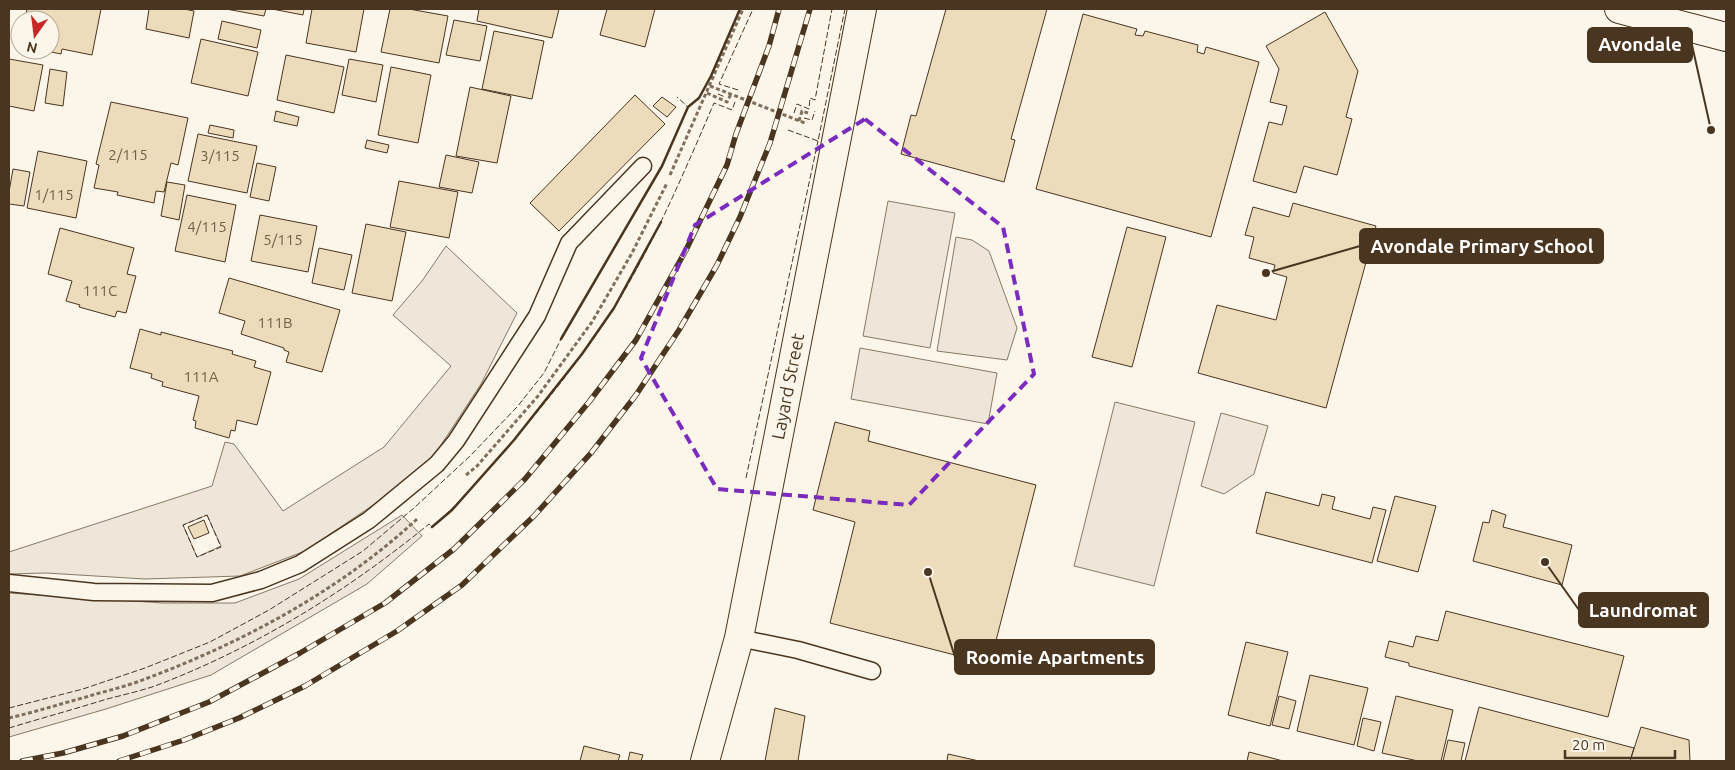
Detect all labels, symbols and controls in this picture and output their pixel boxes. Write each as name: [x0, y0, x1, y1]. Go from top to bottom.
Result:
north arrow: [10, 10, 60, 60]
callout: Avondale: [1588, 28, 1692, 62]
text: Avondale: [1598, 33, 1682, 55]
text: N: [25, 39, 39, 57]
house number: 2/115: [108, 146, 148, 163]
house number: 3/115: [200, 147, 240, 164]
house number: 1/115: [34, 186, 74, 203]
house number: 4/115: [187, 218, 227, 235]
callout: Avondale Primary School: [1360, 229, 1603, 263]
house number: 5/115: [263, 231, 303, 248]
text: Avondale Primary School: [1371, 235, 1594, 257]
house number: 111C: [83, 282, 117, 299]
house number: 111B: [258, 314, 292, 331]
street label: Layard Street: [767, 331, 807, 441]
house number: 111A: [183, 368, 219, 385]
callout: Laundromat: [1579, 593, 1708, 627]
text: Laundromat: [1589, 599, 1697, 621]
callout: Roomie Apartments: [955, 640, 1154, 674]
text: Roomie Apartments: [966, 646, 1144, 668]
scale bar: [1565, 728, 1675, 760]
text: 20 m: [1572, 736, 1605, 753]

